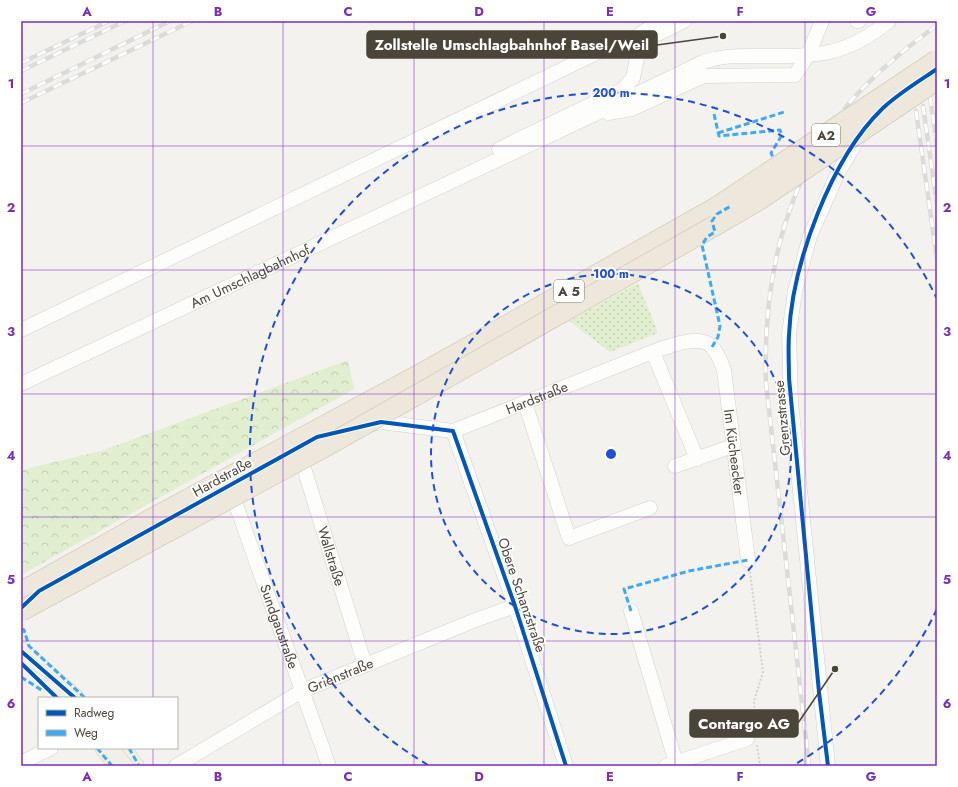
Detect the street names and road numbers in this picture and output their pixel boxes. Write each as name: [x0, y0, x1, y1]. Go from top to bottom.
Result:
road number: A2: [812, 124, 840, 146]
street label: Am Umschlagbahnhof: [187, 239, 314, 313]
road number: A 5: [554, 280, 584, 302]
street label: Hardstraße: [503, 377, 571, 419]
street label: Grenzstrasse: [769, 380, 795, 456]
street label: Im Kücheacker: [719, 408, 750, 496]
street label: Hardstraße: [189, 452, 255, 502]
street label: Wallstraße: [313, 524, 350, 588]
street label: Obere Schanzstraße: [493, 535, 551, 655]
street label: Sundgaustraße: [255, 582, 304, 671]
street label: Grienstraße: [304, 653, 376, 698]

